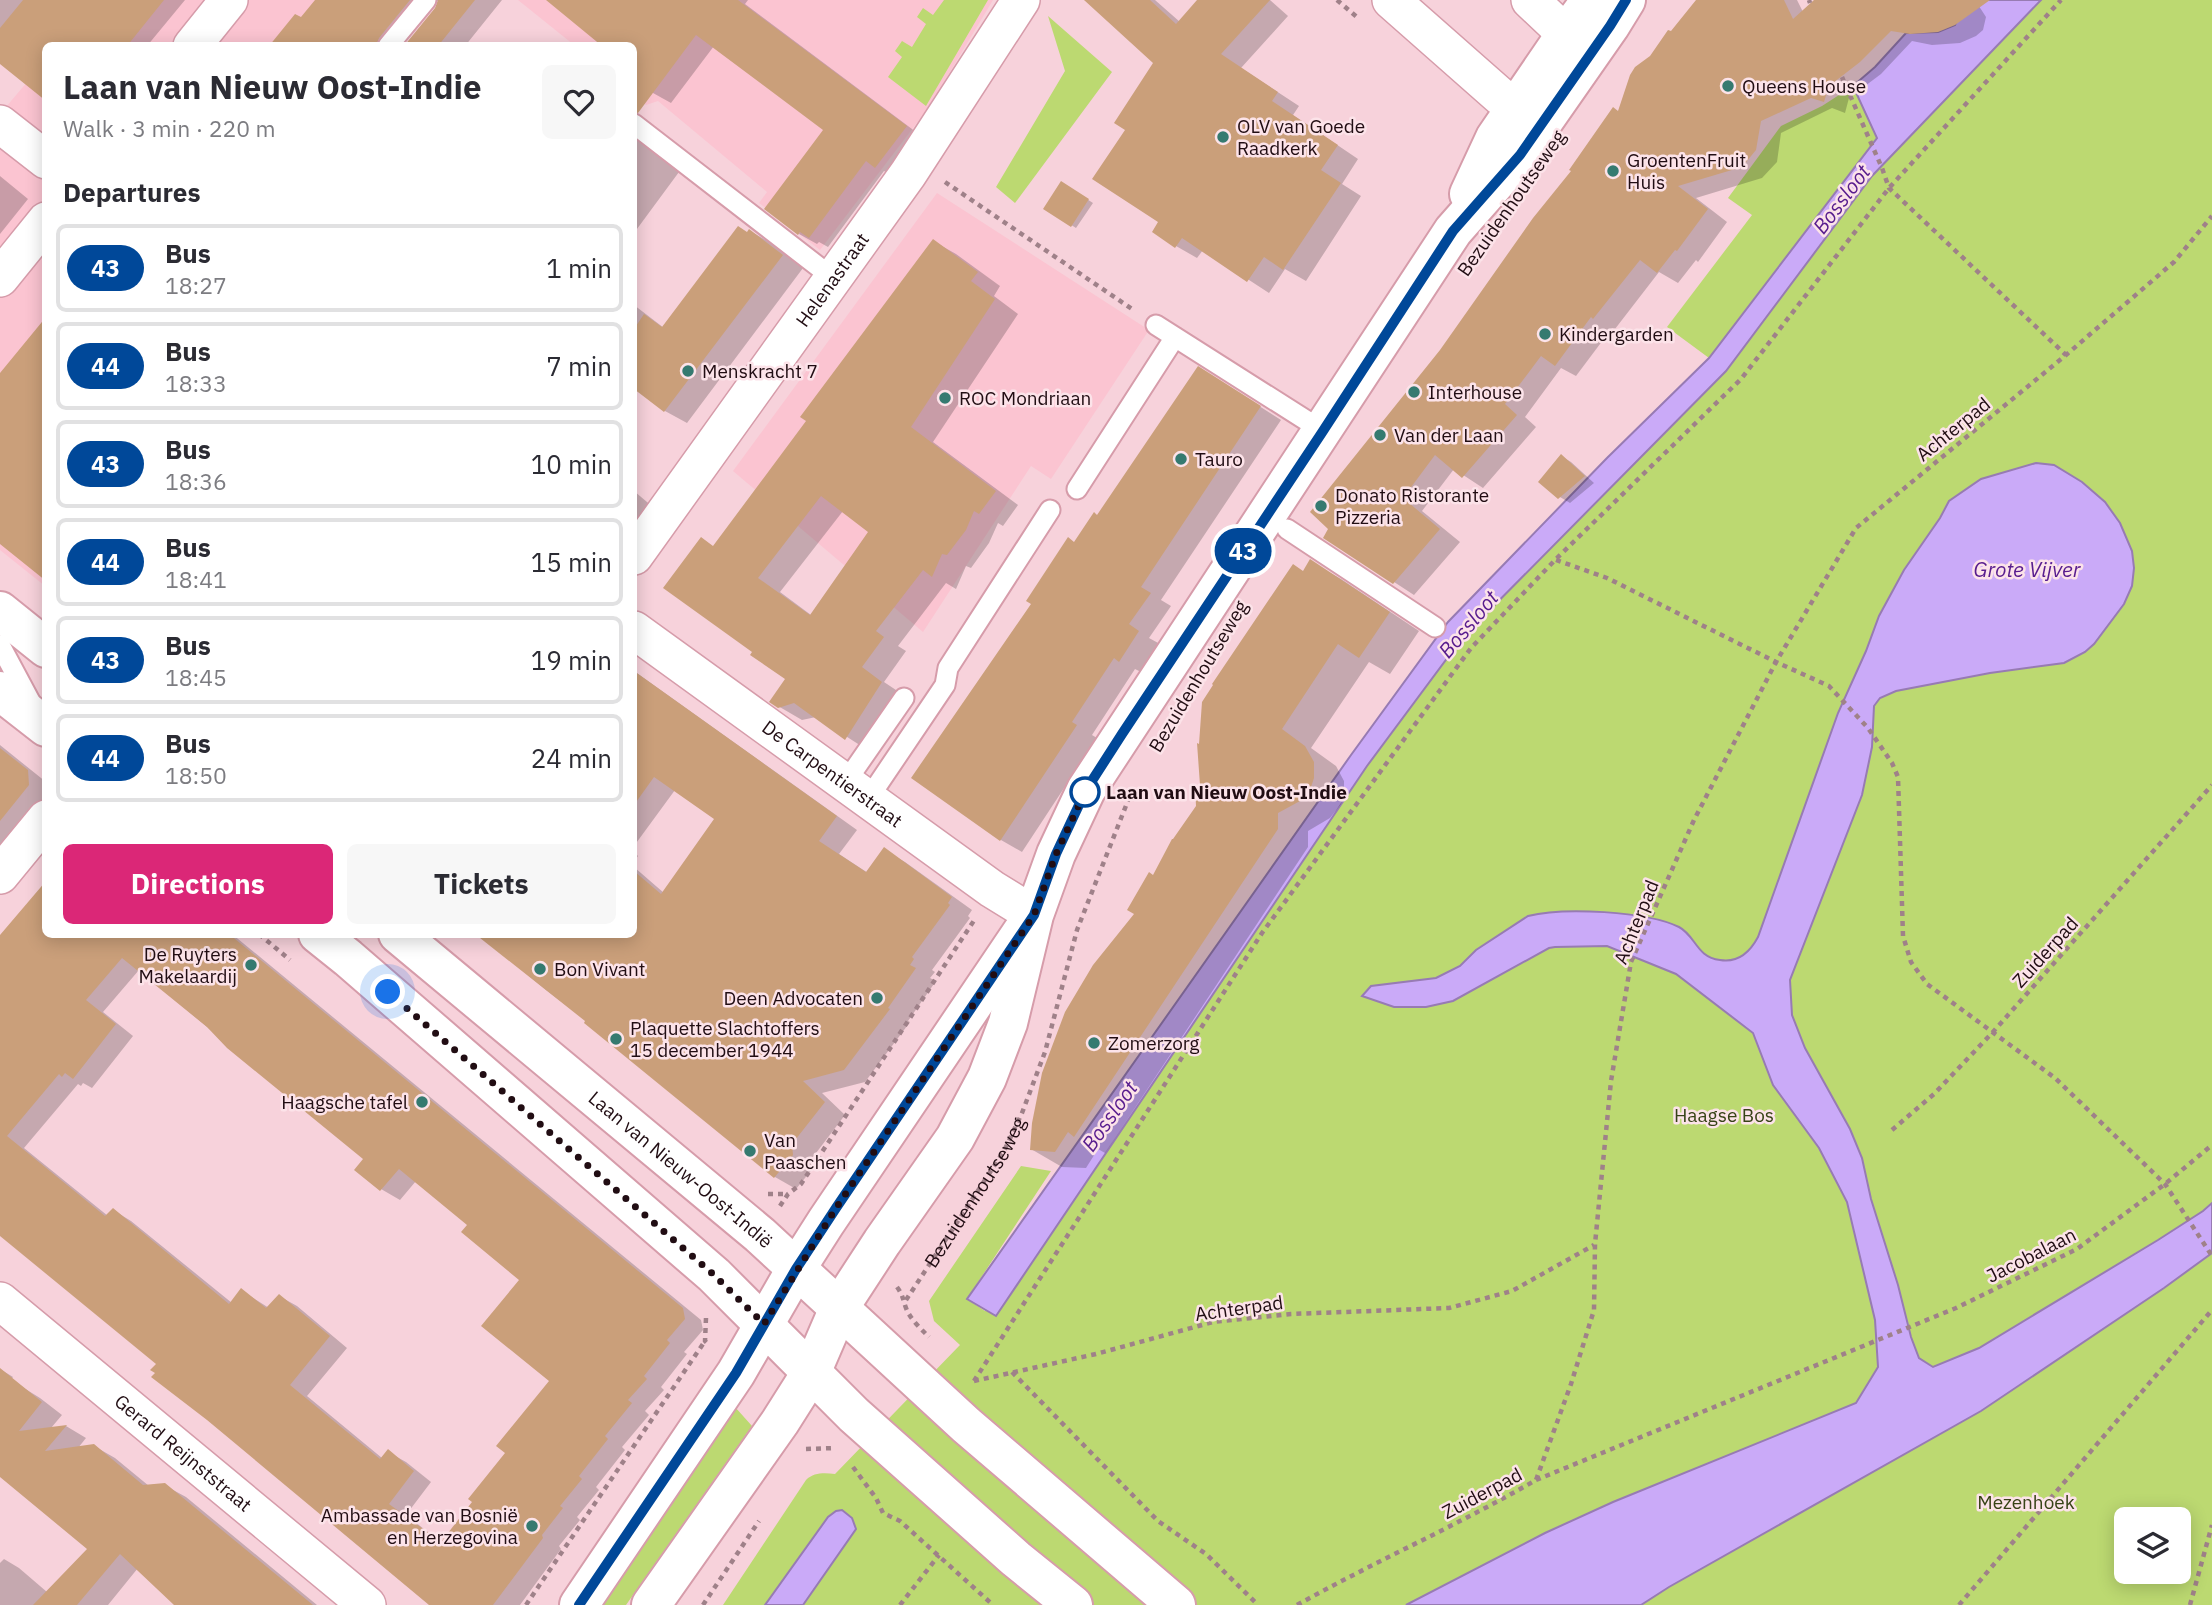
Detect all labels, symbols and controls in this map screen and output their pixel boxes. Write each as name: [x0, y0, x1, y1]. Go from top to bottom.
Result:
text: Laan van Nieuw Oost-Indie: [63, 65, 482, 108]
button: heart: [542, 65, 616, 139]
place label: Queens House: [1742, 74, 1866, 98]
marker: Queens House: [1720, 78, 1736, 94]
text: Walk · 3 min · 220 m: [63, 113, 276, 143]
place label: OLV van Goede Raadkerk: [1237, 114, 1365, 160]
street label: Bezuidenhoutseweg: [1452, 125, 1570, 281]
marker: OLV van Goede Raadkerk: [1215, 129, 1231, 145]
place label: GroentenFruit Huis: [1627, 148, 1746, 194]
water label: Bossloot: [1806, 158, 1877, 239]
marker: GroentenFruit Huis: [1605, 163, 1621, 179]
text: Departures: [63, 175, 201, 209]
street label: Helenastraat: [790, 228, 874, 331]
text: Bus: [165, 236, 211, 270]
text: 1 min: [546, 251, 612, 285]
text: 43: [91, 252, 120, 284]
text: 18:27: [165, 270, 227, 300]
place label: Kindergarden: [1559, 322, 1674, 346]
marker: Kindergarden: [1537, 326, 1553, 342]
text: Bus: [165, 334, 211, 368]
text: 7 min: [546, 349, 612, 383]
text: 44: [91, 350, 120, 382]
place label: Menskracht 7: [702, 359, 818, 383]
marker: Menskracht 7: [680, 363, 696, 379]
text: 18:33: [165, 368, 227, 398]
place label: Interhouse: [1428, 380, 1522, 404]
marker: Interhouse: [1406, 384, 1422, 400]
place label: ROC Mondriaan: [959, 386, 1091, 410]
marker: ROC Mondriaan: [937, 390, 953, 406]
street label: Achterpad: [1911, 392, 1995, 466]
place label: Van der Laan: [1394, 423, 1504, 447]
marker: Van der Laan: [1372, 427, 1388, 443]
text: Bus: [165, 432, 211, 466]
text: 10 min: [531, 447, 612, 481]
place label: Tauro: [1195, 447, 1243, 471]
text: 43: [91, 448, 120, 480]
marker: Tauro: [1173, 451, 1189, 467]
text: 18:36: [165, 466, 227, 496]
place label: Donato Ristorante Pizzeria: [1335, 483, 1489, 529]
marker: Donato Ristorante Pizzeria: [1313, 498, 1329, 514]
line badge: 43: [1212, 528, 1274, 574]
text: Bus: [165, 530, 211, 564]
text: 43: [1229, 535, 1257, 567]
text: 15 min: [531, 545, 612, 579]
text: 44: [91, 546, 120, 578]
water label: Grote Vijver: [1974, 555, 2082, 583]
text: 18:41: [165, 564, 227, 594]
water label: Bossloot: [1432, 584, 1505, 663]
street label: Bezuidenhoutseweg: [1143, 596, 1253, 756]
text: Bus: [165, 628, 211, 662]
text: 19 min: [531, 643, 612, 677]
text: 43: [91, 644, 120, 676]
text: 18:45: [165, 662, 227, 692]
street label: De Carpentierstraat: [758, 715, 907, 832]
text: Bus: [165, 726, 211, 760]
text: 24 min: [531, 741, 612, 775]
text: 44: [91, 742, 120, 774]
text: 18:50: [165, 760, 227, 790]
marker: Laan van Nieuw Oost-Indie: [1070, 777, 1100, 807]
place label: Laan van Nieuw Oost-Indie: [1106, 780, 1347, 804]
button: Directions: [63, 844, 333, 924]
button: Tickets: [347, 844, 616, 924]
street label: Achterpad: [1608, 876, 1664, 968]
street label: Zuiderpad: [2007, 912, 2083, 992]
place label: De Ruyters Makelaardij: [138, 942, 237, 988]
marker: De Ruyters Makelaardij: [243, 957, 259, 973]
place label: Bon Vivant: [554, 957, 645, 981]
marker: Bon Vivant: [532, 961, 548, 977]
your location: [370, 974, 405, 1009]
place label: Deen Advocaten: [724, 986, 863, 1010]
marker: Deen Advocaten: [869, 990, 885, 1006]
place label: Plaquette Slachtoffers 15 december 1944: [630, 1016, 820, 1062]
marker: Plaquette Slachtoffers 15 december 1944: [608, 1031, 624, 1047]
place label: Zomerzorg: [1108, 1031, 1199, 1055]
marker: Zomerzorg: [1086, 1035, 1102, 1051]
water label: Bossloot: [1075, 1074, 1144, 1157]
street label: Laan van Nieuw-Oost-Indië: [584, 1086, 778, 1253]
place label: Haagsche tafel: [281, 1090, 408, 1114]
marker: Haagsche tafel: [414, 1094, 430, 1110]
park label: Haagse Bos: [1674, 1103, 1774, 1127]
street label: Bezuidenhoutseweg: [919, 1113, 1030, 1272]
place label: Van Paaschen: [764, 1128, 846, 1174]
marker: Van Paaschen: [742, 1143, 758, 1159]
street label: Jacobalaan: [1982, 1222, 2080, 1288]
street label: Achterpad: [1193, 1290, 1285, 1326]
street label: Gerard Reijnststraat: [110, 1389, 257, 1517]
street label: Zuiderpad: [1438, 1462, 1526, 1524]
park label: Mezenhoek: [1977, 1490, 2075, 1514]
place label: Ambassade van Bosnië en Herzegovina: [321, 1503, 518, 1549]
map controls: [2114, 1507, 2191, 1584]
button: layers: [2114, 1507, 2191, 1584]
marker: Ambassade van Bosnië en Herzegovina: [524, 1518, 540, 1534]

